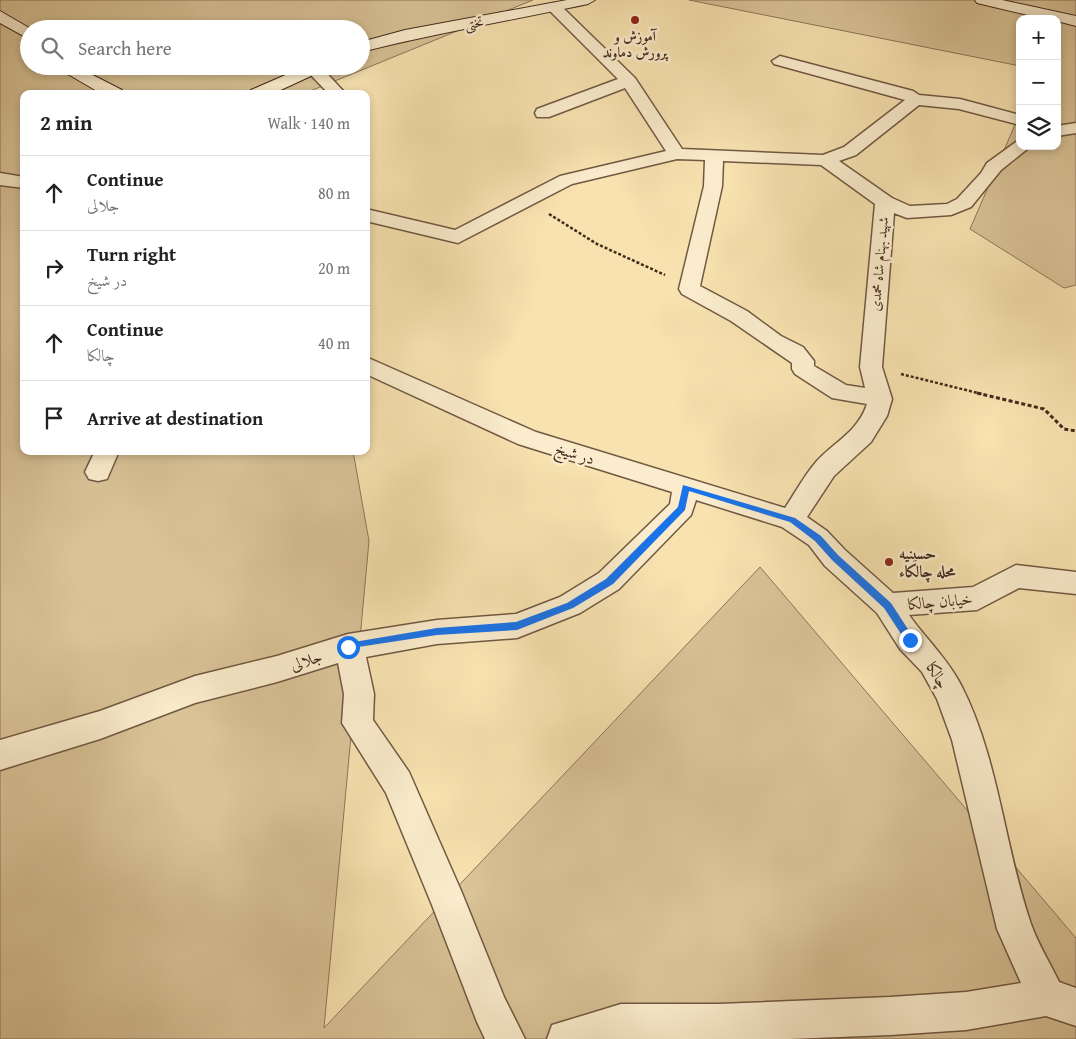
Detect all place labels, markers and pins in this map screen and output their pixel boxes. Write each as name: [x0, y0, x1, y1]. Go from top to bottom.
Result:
marker: آموزش و پرورش دماوند: [629, 14, 641, 26]
place label: آموزش و پرورش دماوند: [603, 26, 669, 62]
place label: حسینیه محله چالکاء: [899, 541, 956, 583]
marker: حسینیه محله چالکاء: [883, 556, 895, 568]

